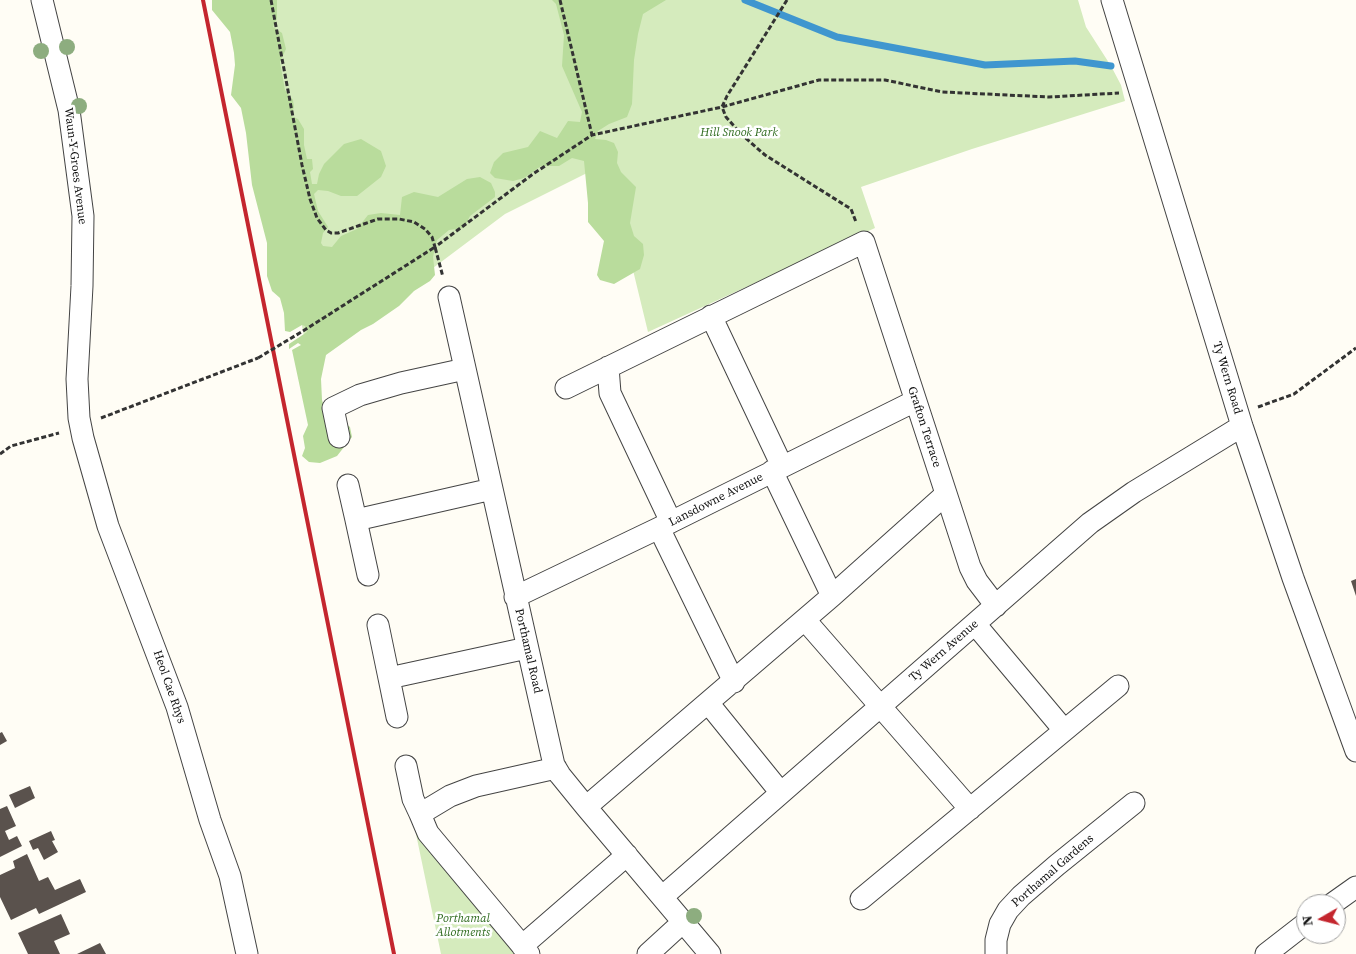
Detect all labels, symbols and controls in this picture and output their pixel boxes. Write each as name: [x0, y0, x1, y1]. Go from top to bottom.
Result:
street label: Waun-Y-Groes Avenue: [61, 107, 89, 225]
park label: Hill Snook Park: [700, 126, 778, 140]
street label: Ty Wern Road: [1209, 340, 1245, 416]
street label: Grafton Terrace: [904, 385, 944, 469]
street label: Lansdowne Avenue: [666, 470, 766, 530]
street label: Porthamal Road: [511, 607, 545, 695]
street label: Ty Wern Avenue: [906, 617, 982, 685]
street label: Heol Cae Rhys: [150, 648, 188, 726]
street label: Porthamal Gardens: [1009, 832, 1097, 910]
north arrow: [1296, 894, 1346, 944]
park label: Porthamal Allotments: [436, 912, 490, 940]
text: N: [1297, 915, 1318, 927]

